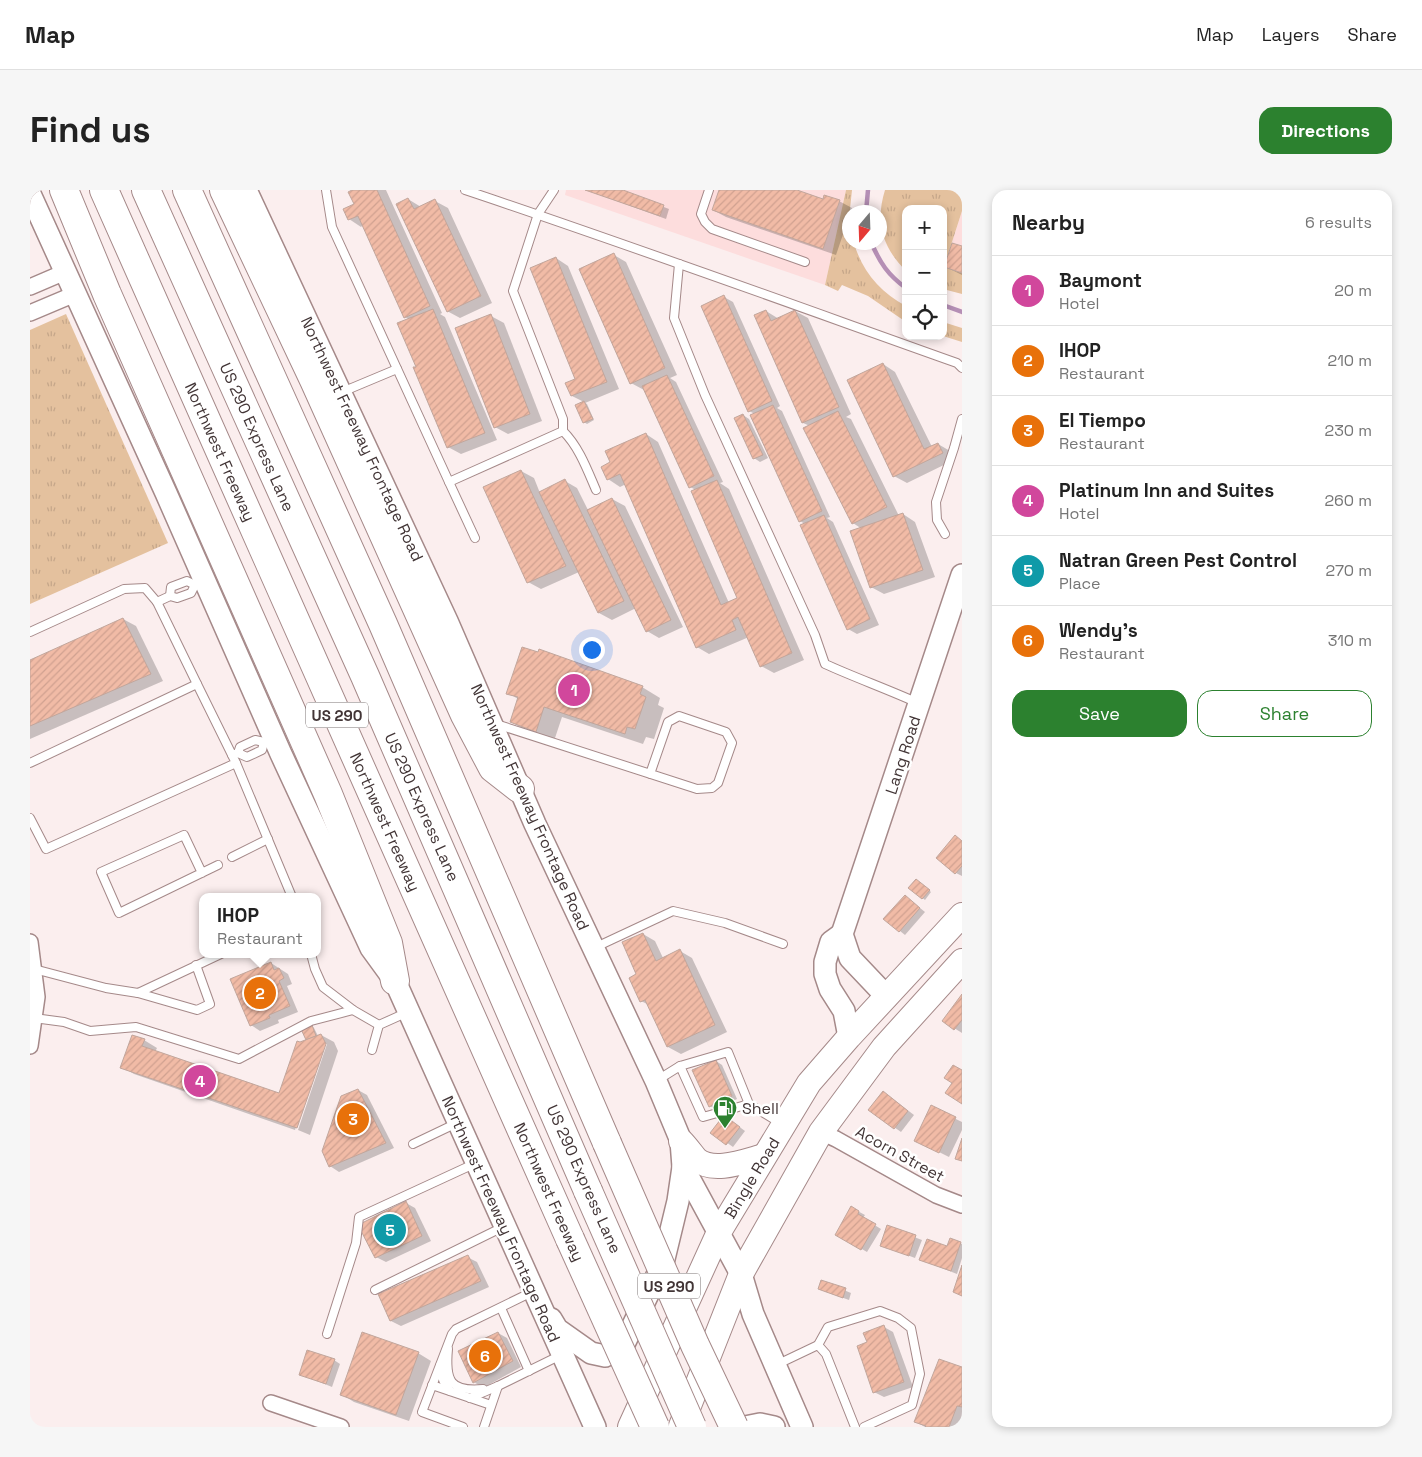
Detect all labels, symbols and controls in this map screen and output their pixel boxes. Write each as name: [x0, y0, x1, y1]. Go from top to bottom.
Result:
text: Map: [25, 19, 75, 50]
text: Map: [1196, 23, 1234, 46]
text: Layers: [1262, 23, 1319, 46]
text: Share: [1347, 23, 1397, 46]
button: Directions: [1259, 107, 1392, 154]
text: Find us: [30, 108, 151, 152]
north arrow: [842, 205, 887, 250]
map controls: [902, 205, 947, 340]
button: +: [902, 205, 947, 250]
text: Nearby: [1012, 209, 1085, 236]
text: 6 results: [1305, 212, 1372, 233]
button: −: [902, 250, 947, 295]
text: Baymont: [1059, 268, 1142, 293]
text: 1: [1024, 280, 1032, 301]
text: 20 m: [1334, 280, 1372, 301]
text: Hotel: [1059, 293, 1100, 314]
button: locate: [902, 295, 947, 340]
street label: Northwest Freeway Frontage Road: [296, 313, 428, 565]
text: IHOP: [1059, 338, 1101, 363]
text: 2: [1023, 350, 1033, 371]
text: 210 m: [1328, 350, 1372, 371]
street label: US 290 Express Lane: [215, 359, 299, 515]
text: Restaurant: [1059, 363, 1145, 384]
street label: Northwest Freeway: [180, 379, 260, 525]
text: El Tiempo: [1059, 408, 1146, 433]
text: 3: [1023, 420, 1033, 441]
text: 230 m: [1325, 420, 1372, 441]
text: Restaurant: [1059, 433, 1145, 454]
text: Platinum Inn and Suites: [1059, 478, 1274, 503]
text: 4: [1023, 490, 1033, 511]
text: 260 m: [1324, 490, 1372, 511]
text: Hotel: [1059, 503, 1100, 524]
text: Natran Green Pest Control: [1059, 548, 1297, 573]
text: 5: [1023, 560, 1033, 581]
text: 270 m: [1325, 560, 1372, 581]
text: Place: [1059, 573, 1101, 594]
text: Wendy's: [1059, 618, 1138, 643]
text: 6: [1023, 630, 1033, 651]
text: 310 m: [1328, 630, 1372, 651]
your location: [579, 637, 605, 663]
text: Restaurant: [1059, 643, 1145, 664]
pin: 1: [558, 671, 590, 709]
street label: Northwest Freeway Frontage Road: [466, 681, 594, 933]
button: Save: [1012, 690, 1187, 737]
button: Share: [1197, 690, 1372, 737]
road number: US 290: [306, 702, 368, 728]
street label: Lang Road: [880, 713, 926, 797]
street label: US 290 Express Lane: [380, 729, 464, 885]
street label: Northwest Freeway: [345, 749, 425, 895]
popup: [199, 893, 321, 958]
text: IHOP: [217, 903, 259, 928]
text: Restaurant: [217, 928, 303, 949]
pin: 2: [244, 974, 276, 1012]
pin: 4: [184, 1062, 216, 1100]
street label: Northwest Freeway Frontage Road: [437, 1093, 565, 1345]
fuel station icon: Shell: [712, 1095, 738, 1129]
place label: Shell: [742, 1098, 779, 1119]
pin: 3: [337, 1100, 369, 1138]
street label: US 290 Express Lane: [542, 1101, 626, 1257]
street label: Northwest Freeway: [509, 1119, 589, 1265]
street label: Acorn Street: [852, 1121, 948, 1187]
street label: Bingle Road: [719, 1133, 785, 1223]
pin: 5: [374, 1211, 406, 1249]
road number: US 290: [638, 1274, 700, 1298]
pin: 6: [469, 1337, 501, 1375]

